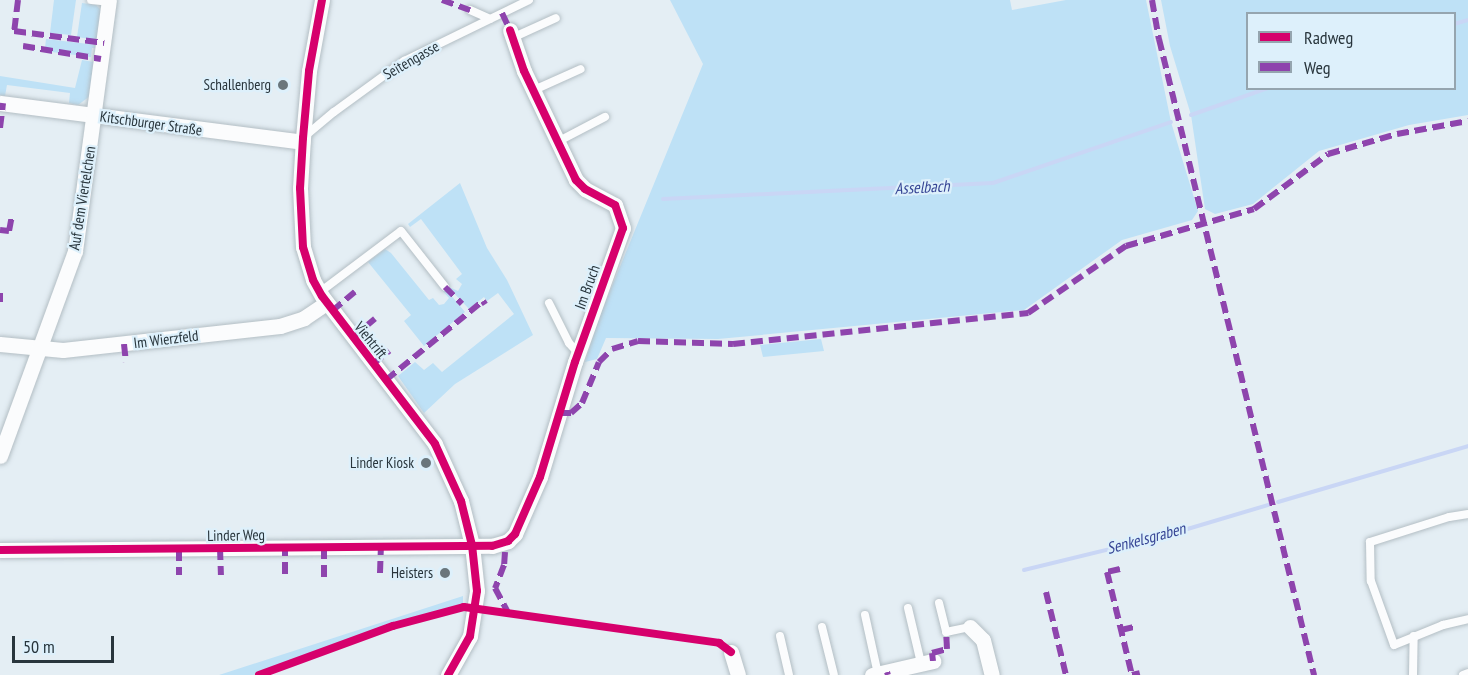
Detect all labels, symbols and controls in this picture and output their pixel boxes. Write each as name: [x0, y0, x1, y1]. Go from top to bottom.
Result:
legend: [1246, 12, 1456, 90]
text: Radweg: [1304, 26, 1353, 49]
street label: Seitengasse: [380, 37, 442, 83]
text: Weg: [1304, 56, 1331, 79]
place label: Schallenberg: [204, 76, 271, 94]
marker: Schallenberg: [276, 78, 290, 92]
street label: Kitschburger Straße: [99, 107, 203, 139]
street label: Auf dem Viertelchen: [65, 144, 99, 252]
water label: Asselbach: [894, 176, 950, 198]
street label: Im Bruch: [571, 262, 603, 312]
street label: Viehtrift: [351, 318, 391, 362]
street label: Im Wierzfeld: [132, 326, 200, 352]
place label: Linder Kiosk: [350, 454, 414, 472]
marker: Linder Kiosk: [419, 456, 433, 470]
water label: Senkelsgraben: [1105, 518, 1187, 558]
street label: Linder Weg: [207, 525, 265, 545]
place label: Heisters: [391, 564, 433, 582]
marker: Heisters: [438, 566, 452, 580]
scale bar: [15, 624, 117, 662]
text: 50 m: [23, 635, 55, 658]

